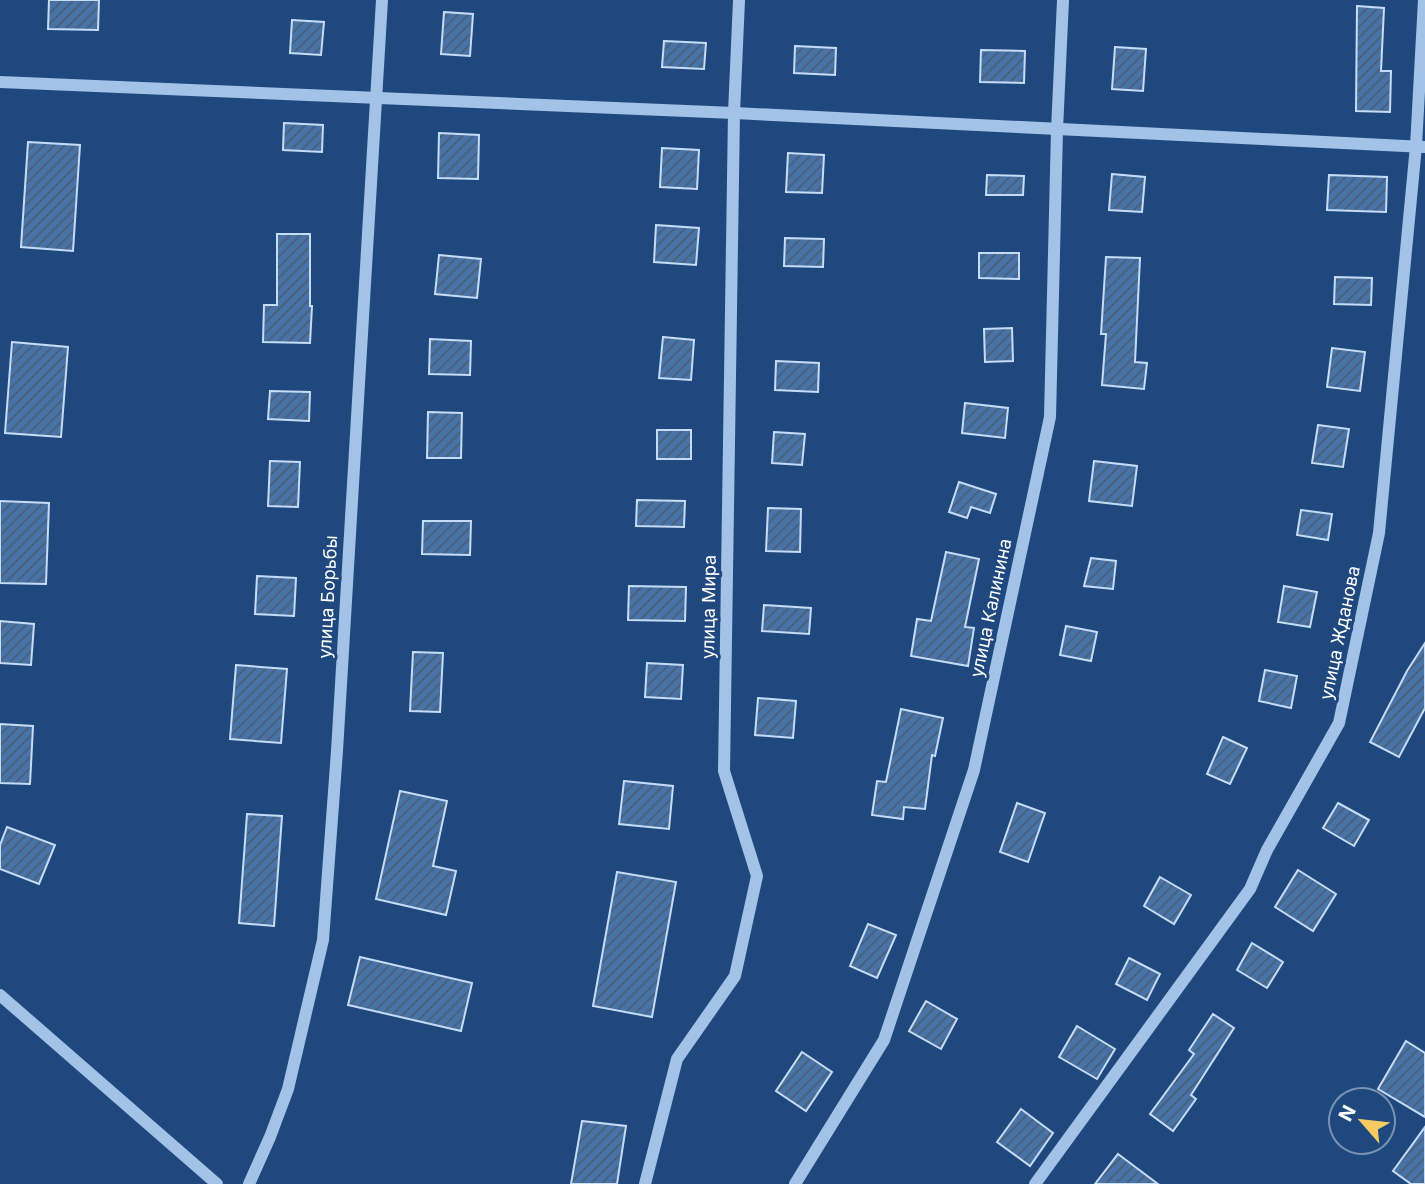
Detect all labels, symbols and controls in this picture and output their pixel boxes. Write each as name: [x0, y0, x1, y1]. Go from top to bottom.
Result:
street label: улица Борьбы: [314, 535, 341, 659]
street label: улица Калинина: [966, 537, 1015, 679]
street label: улица Мира: [697, 555, 720, 659]
street label: улица Жданова: [1315, 564, 1364, 702]
north arrow: [1327, 1086, 1397, 1156]
text: N: [1334, 1101, 1361, 1125]

